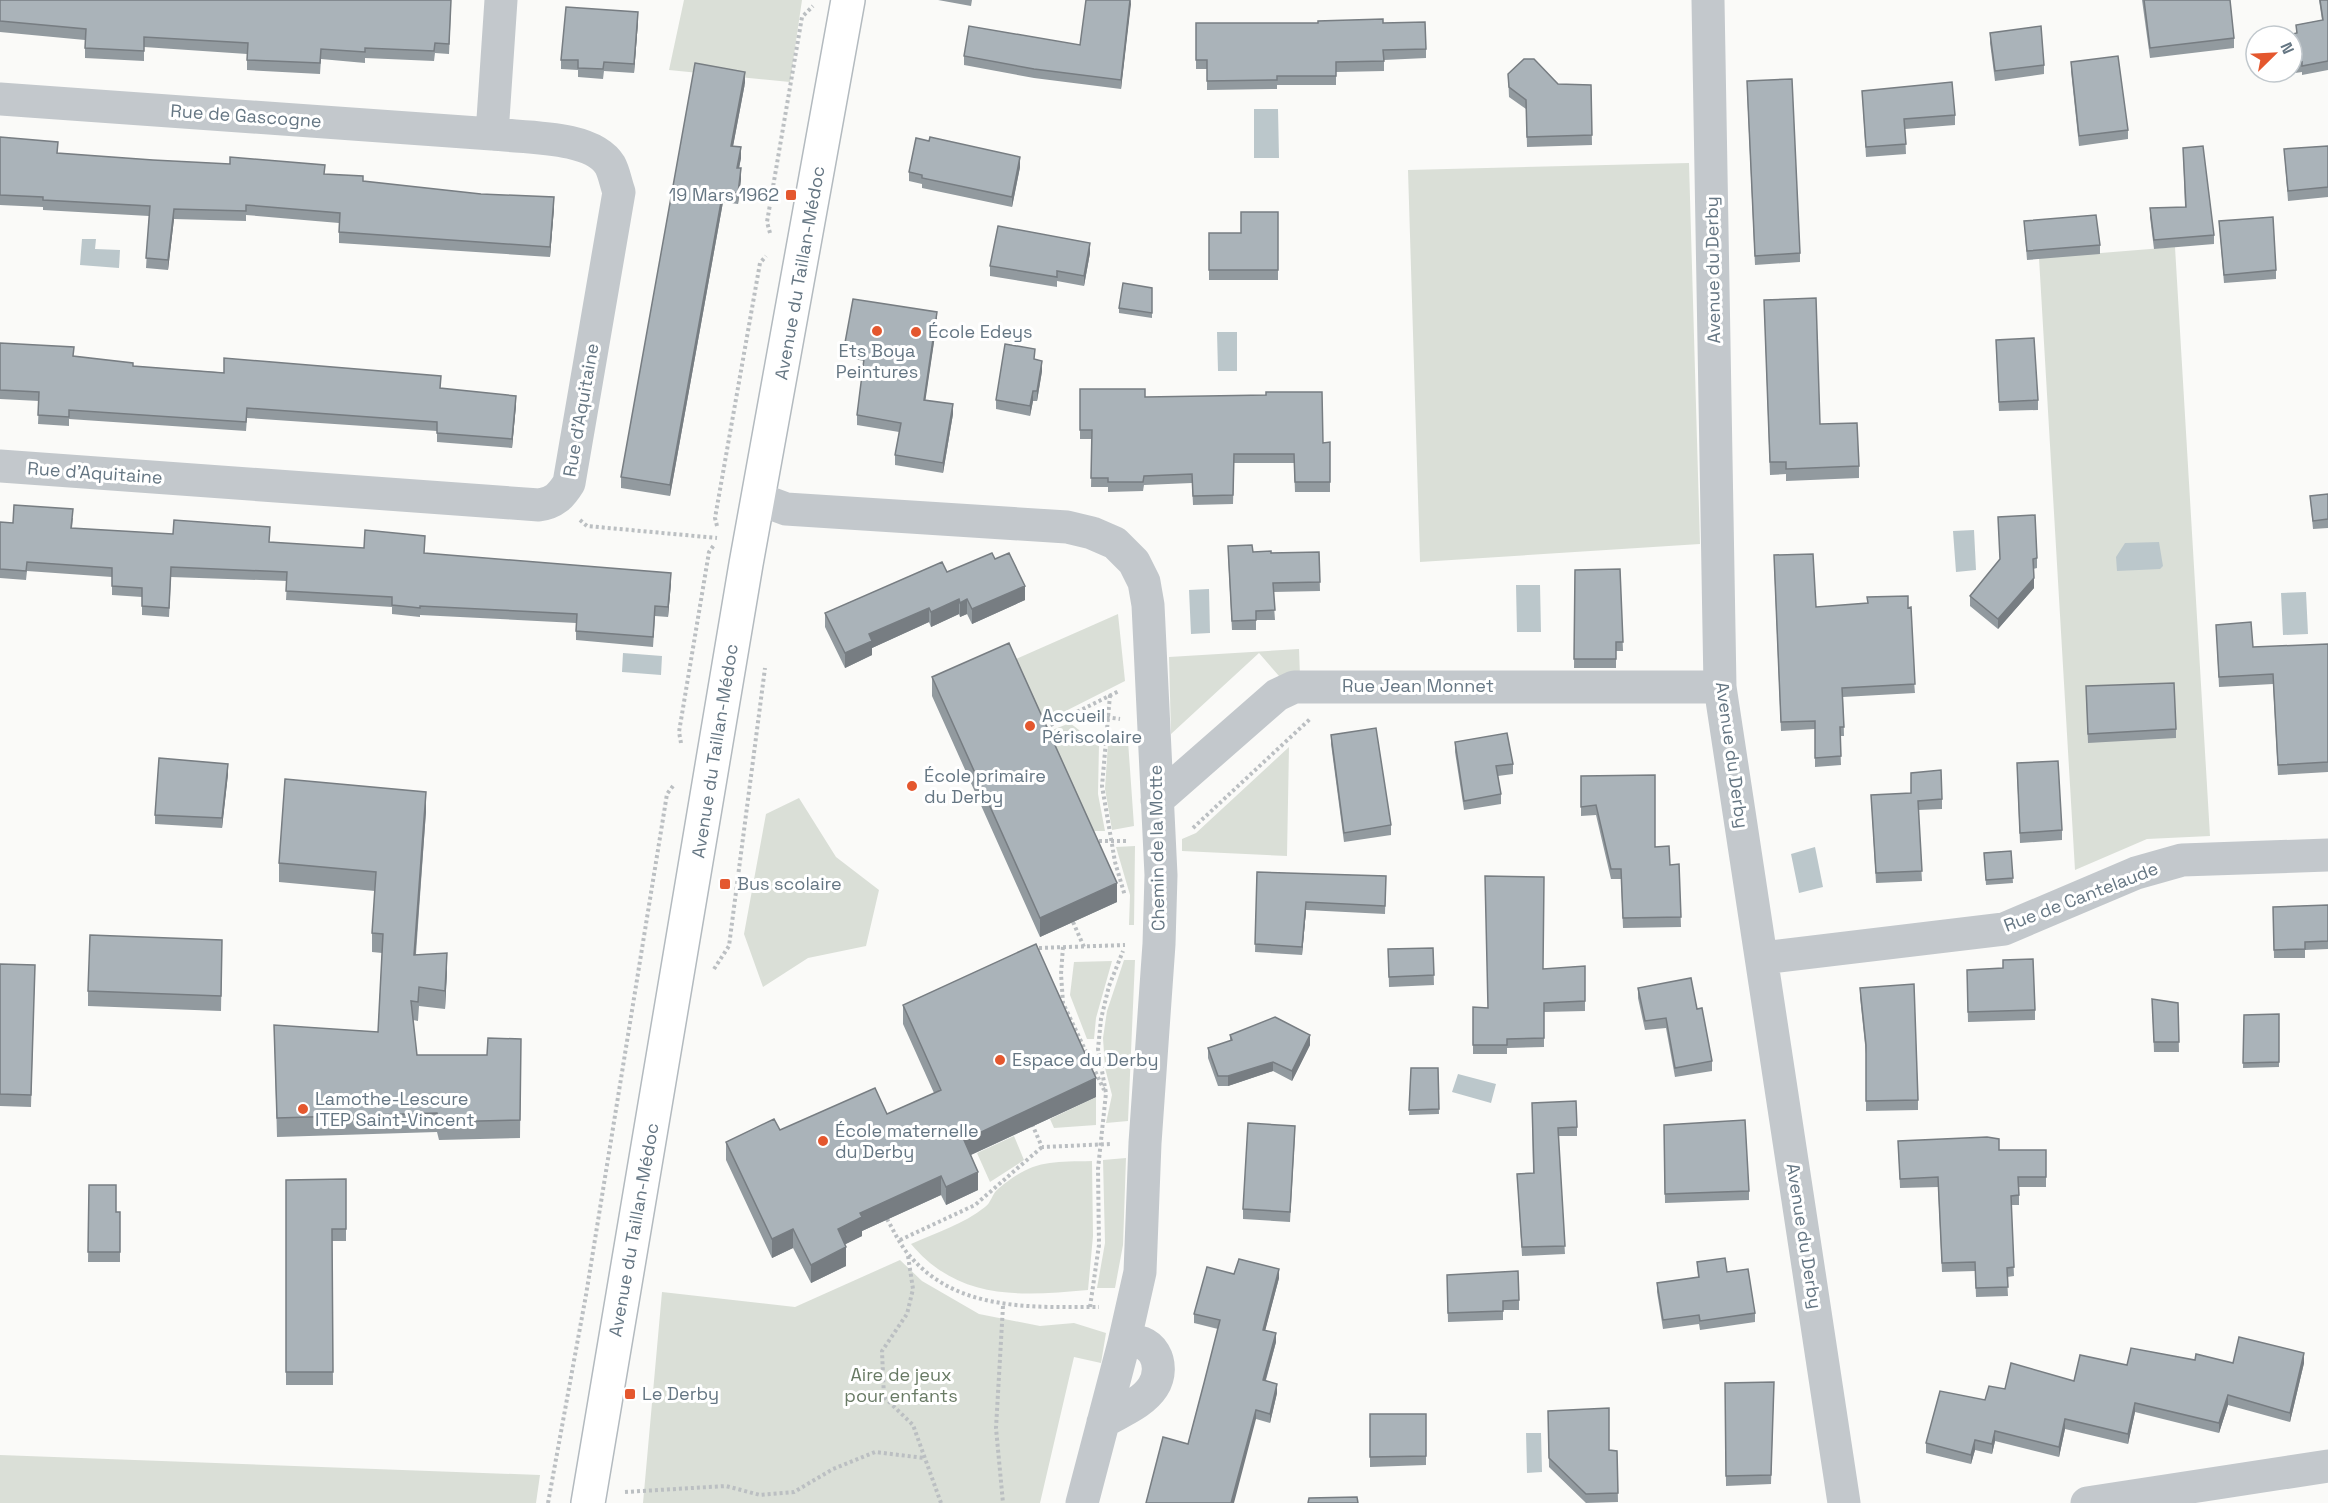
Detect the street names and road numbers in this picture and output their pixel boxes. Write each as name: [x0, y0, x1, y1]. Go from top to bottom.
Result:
street label: Rue de Gascogne: [170, 99, 322, 132]
street label: Avenue du Taillan-Médoc: [769, 164, 830, 382]
street label: Avenue du Derby: [1700, 196, 1725, 344]
street label: Rue d'Aquitaine: [557, 341, 604, 479]
street label: Rue d'Aquitaine: [27, 456, 163, 489]
street label: Avenue du Taillan-Médoc: [686, 642, 743, 860]
street label: Rue Jean Monnet: [1342, 674, 1494, 697]
street label: Avenue du Derby: [1711, 680, 1754, 830]
street label: Chemin de la Motte: [1144, 765, 1169, 931]
street label: Rue de Cantelaude: [2000, 856, 2161, 937]
street label: Avenue du Taillan-Médoc: [603, 1121, 664, 1339]
street label: Avenue du Derby: [1782, 1161, 1827, 1311]

